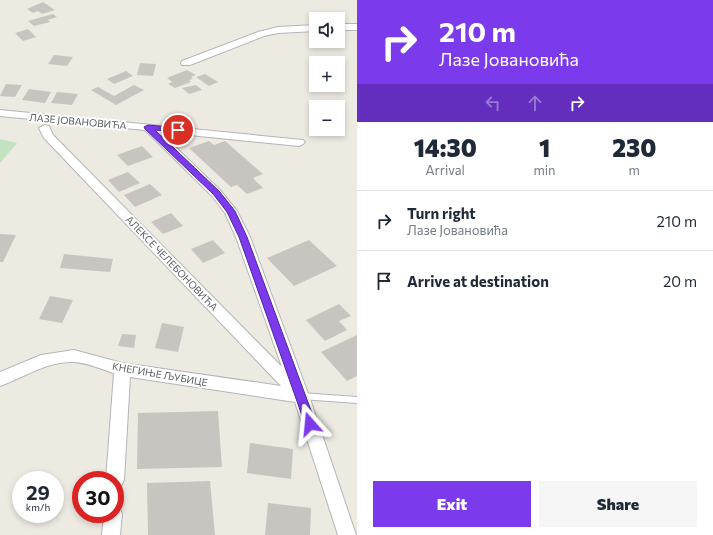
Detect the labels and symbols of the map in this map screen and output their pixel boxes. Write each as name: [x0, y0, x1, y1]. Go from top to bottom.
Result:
street label: ЛАЗЕ ЈОВАНОВИЋА: [29, 111, 127, 131]
pin: [161, 113, 195, 147]
street label: АЛЕКСЕ ЧЕЛЕБОНОВИЋА: [124, 213, 221, 313]
street label: КНЕГИЊЕ ЉУБИЦЕ: [111, 360, 209, 388]
position arrow: [289, 403, 331, 445]
speed limit sign: 30: [72, 471, 124, 523]

